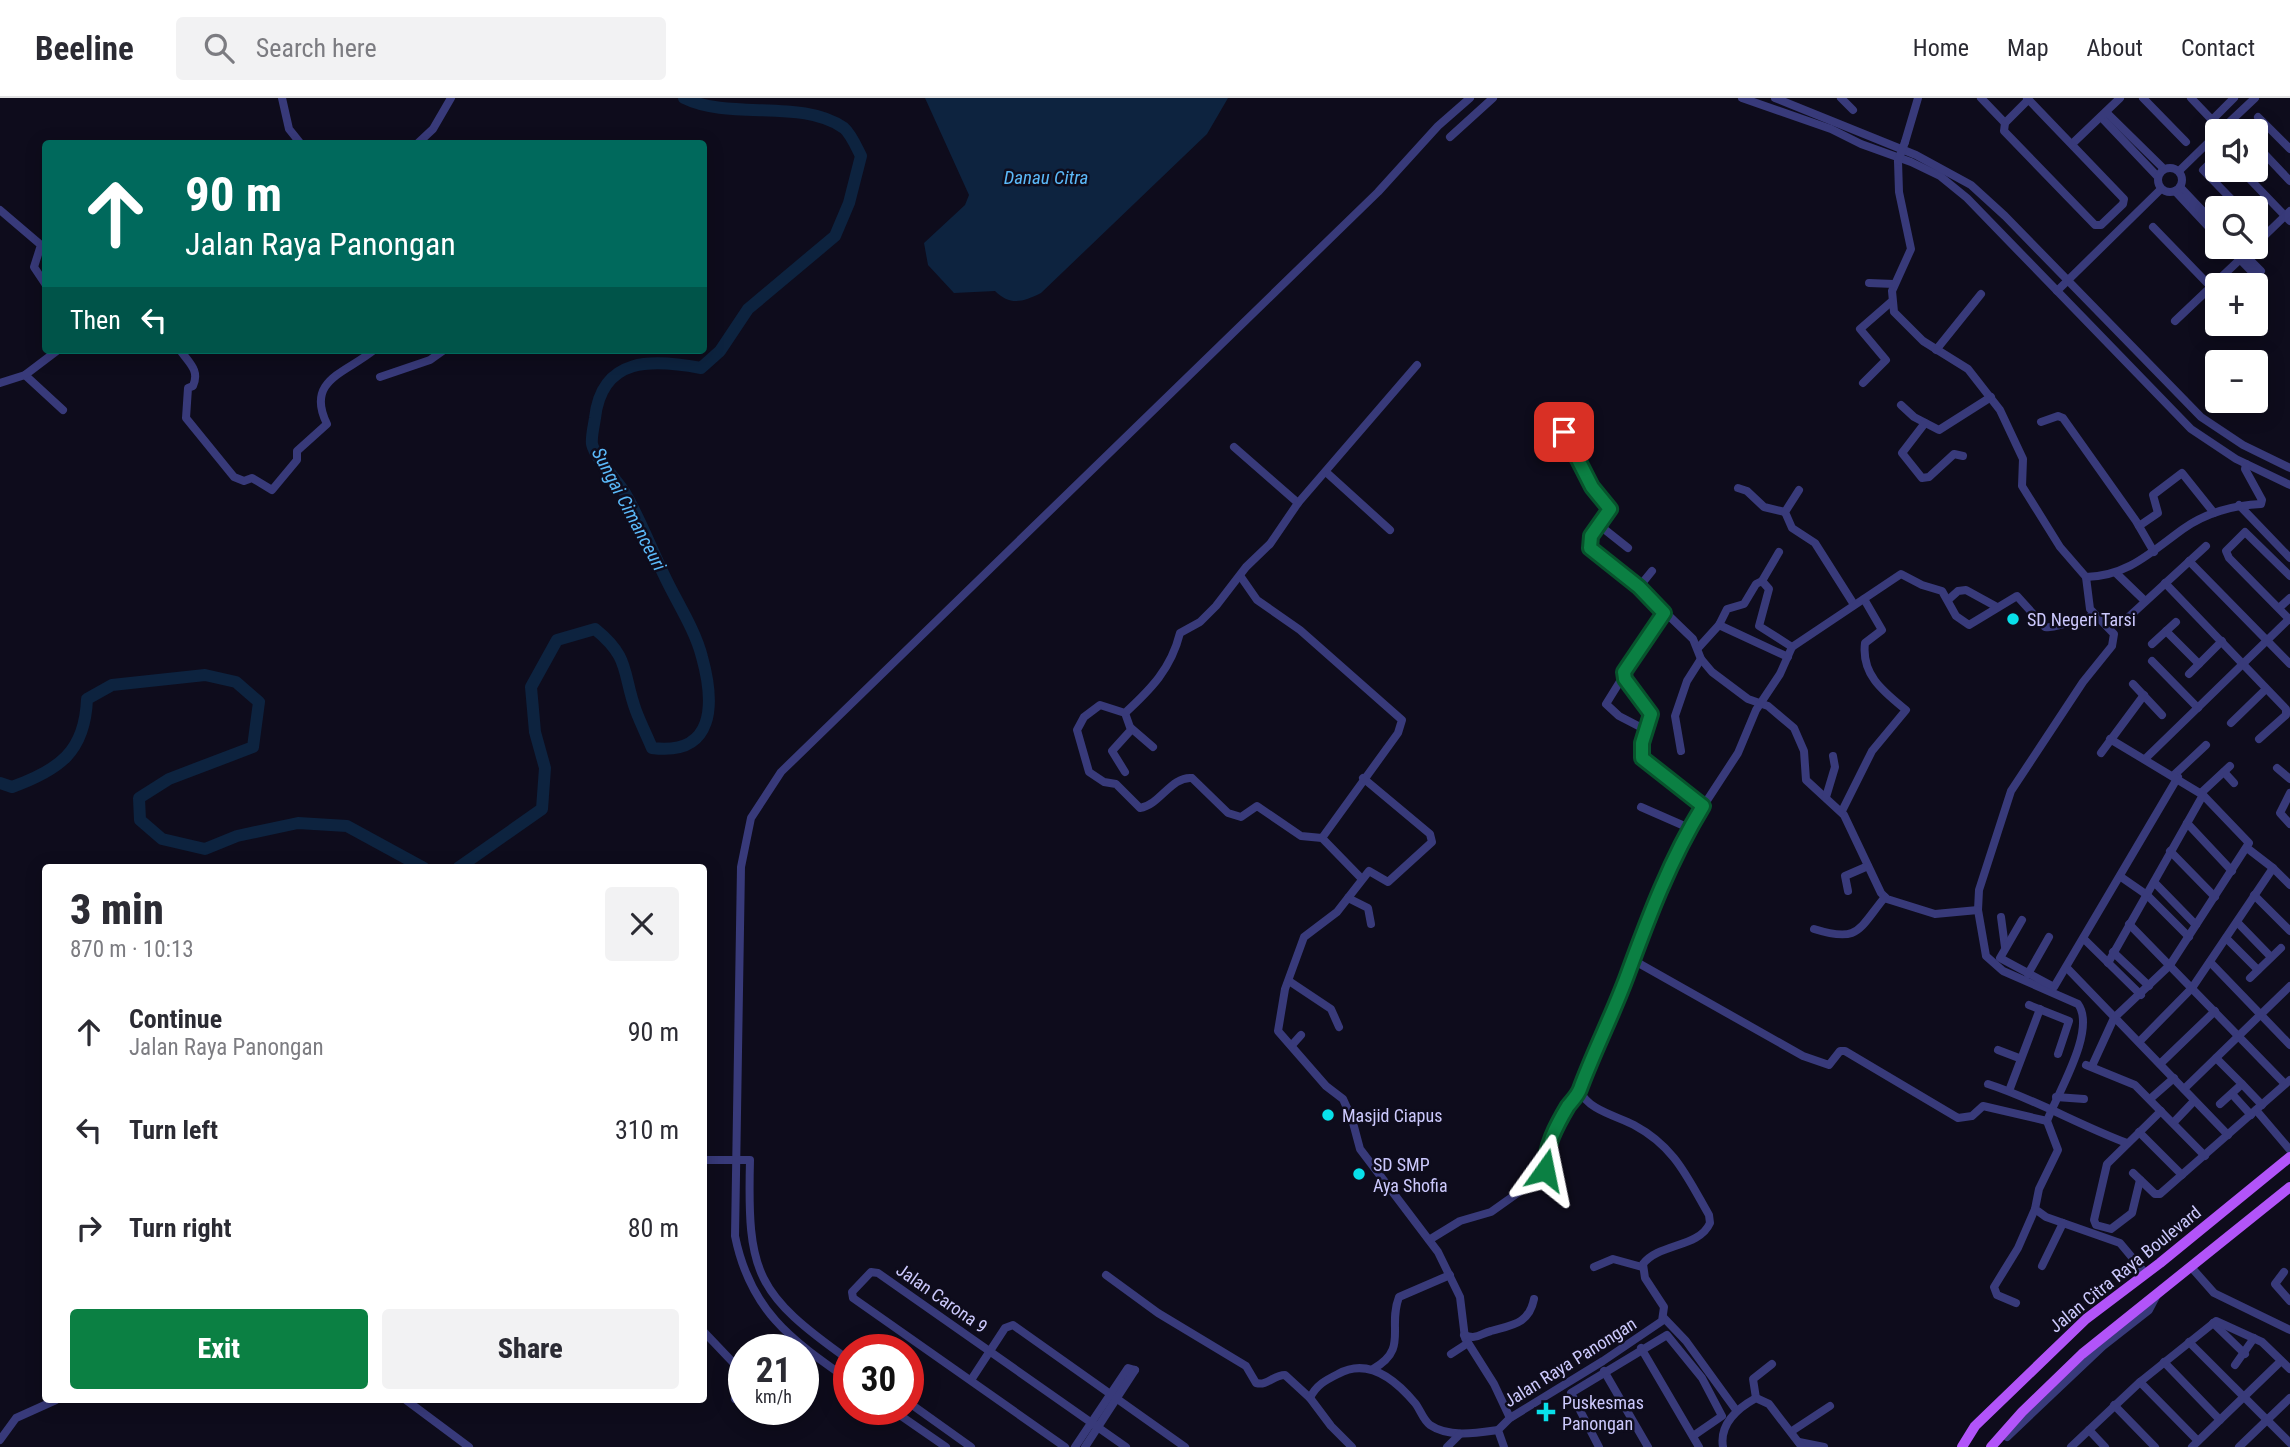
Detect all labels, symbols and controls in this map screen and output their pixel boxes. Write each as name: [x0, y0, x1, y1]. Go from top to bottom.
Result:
search box: [176, 17, 666, 80]
text: Beeline: [35, 29, 134, 68]
icon: search: [200, 29, 238, 67]
text: Search here: [256, 33, 377, 63]
text: Home: [1913, 34, 1969, 62]
text: Map: [2007, 34, 2049, 62]
text: About: [2087, 34, 2143, 62]
text: Contact: [2181, 34, 2255, 62]
map controls: [2205, 119, 2268, 413]
button: sound: [2205, 119, 2268, 182]
text: 90 m: [185, 166, 282, 223]
water label: Danau Citra: [1004, 166, 1088, 189]
icon: ahead: [70, 168, 161, 259]
button: search: [2205, 196, 2268, 259]
text: Jalan Raya Panongan: [185, 225, 456, 263]
button: +: [2205, 273, 2268, 336]
icon: left: [135, 301, 173, 339]
text: Then: [70, 305, 121, 335]
button: −: [2205, 350, 2268, 413]
pin: [1534, 402, 1594, 462]
icon: arrive: [1545, 413, 1583, 451]
water label: Sungai Cimanceuri: [587, 444, 671, 575]
place label: SD Negeri Tarsi: [2027, 609, 2136, 630]
marker: SD Negeri Tarsi: [2005, 611, 2021, 627]
text: 3 min: [70, 885, 164, 934]
button: close: [605, 887, 679, 961]
text: 870 m · 10:13: [70, 936, 194, 963]
text: Continue: [129, 1004, 222, 1034]
icon: ahead: [70, 1013, 108, 1051]
text: 90 m: [628, 1017, 679, 1047]
text: Jalan Raya Panongan: [129, 1034, 324, 1061]
place label: Masjid Ciapus: [1342, 1105, 1442, 1126]
marker: Masjid Ciapus: [1320, 1107, 1336, 1123]
icon: left: [70, 1111, 108, 1149]
text: Turn left: [129, 1115, 218, 1145]
text: 310 m: [615, 1115, 679, 1145]
position arrow: [1508, 1133, 1582, 1207]
place label: SD SMP Aya Shofia: [1373, 1154, 1448, 1196]
marker: SD SMP Aya Shofia: [1351, 1166, 1367, 1182]
street label: Jalan Citra Raya Boulevard: [2045, 1201, 2205, 1337]
icon: right: [70, 1209, 108, 1247]
text: Turn right: [129, 1213, 231, 1243]
text: 80 m: [628, 1213, 679, 1243]
street label: Jalan Carona 9: [892, 1259, 992, 1337]
button: Exit: [70, 1309, 368, 1389]
button: Share: [382, 1309, 679, 1389]
street label: Jalan Raya Panongan: [1500, 1313, 1640, 1411]
speed limit sign: 30: [833, 1334, 924, 1425]
text: 21: [756, 1350, 791, 1391]
text: km/h: [755, 1386, 792, 1407]
place label: Puskesmas Panongan: [1562, 1392, 1644, 1434]
marker: Puskesmas Panongan: [1536, 1402, 1556, 1422]

